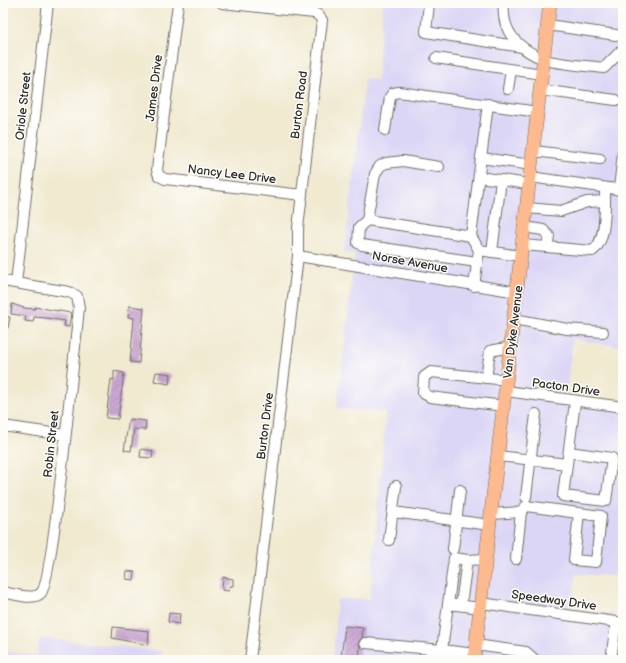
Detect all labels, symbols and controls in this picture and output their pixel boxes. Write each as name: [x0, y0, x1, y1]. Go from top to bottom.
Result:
street label: James Drive: [143, 54, 166, 122]
street label: Burton Road: [288, 70, 311, 140]
street label: Oriole Street: [12, 71, 35, 141]
street label: Nancy Lee Drive: [187, 162, 277, 187]
street label: Norse Avenue: [371, 248, 449, 277]
street label: Van Dyke Avenue: [500, 285, 527, 380]
street label: Pacton Drive: [531, 375, 601, 400]
street label: Burton Drive: [254, 392, 277, 461]
street label: Robin Street: [41, 409, 63, 478]
street label: Speedway Drive: [510, 587, 597, 614]

